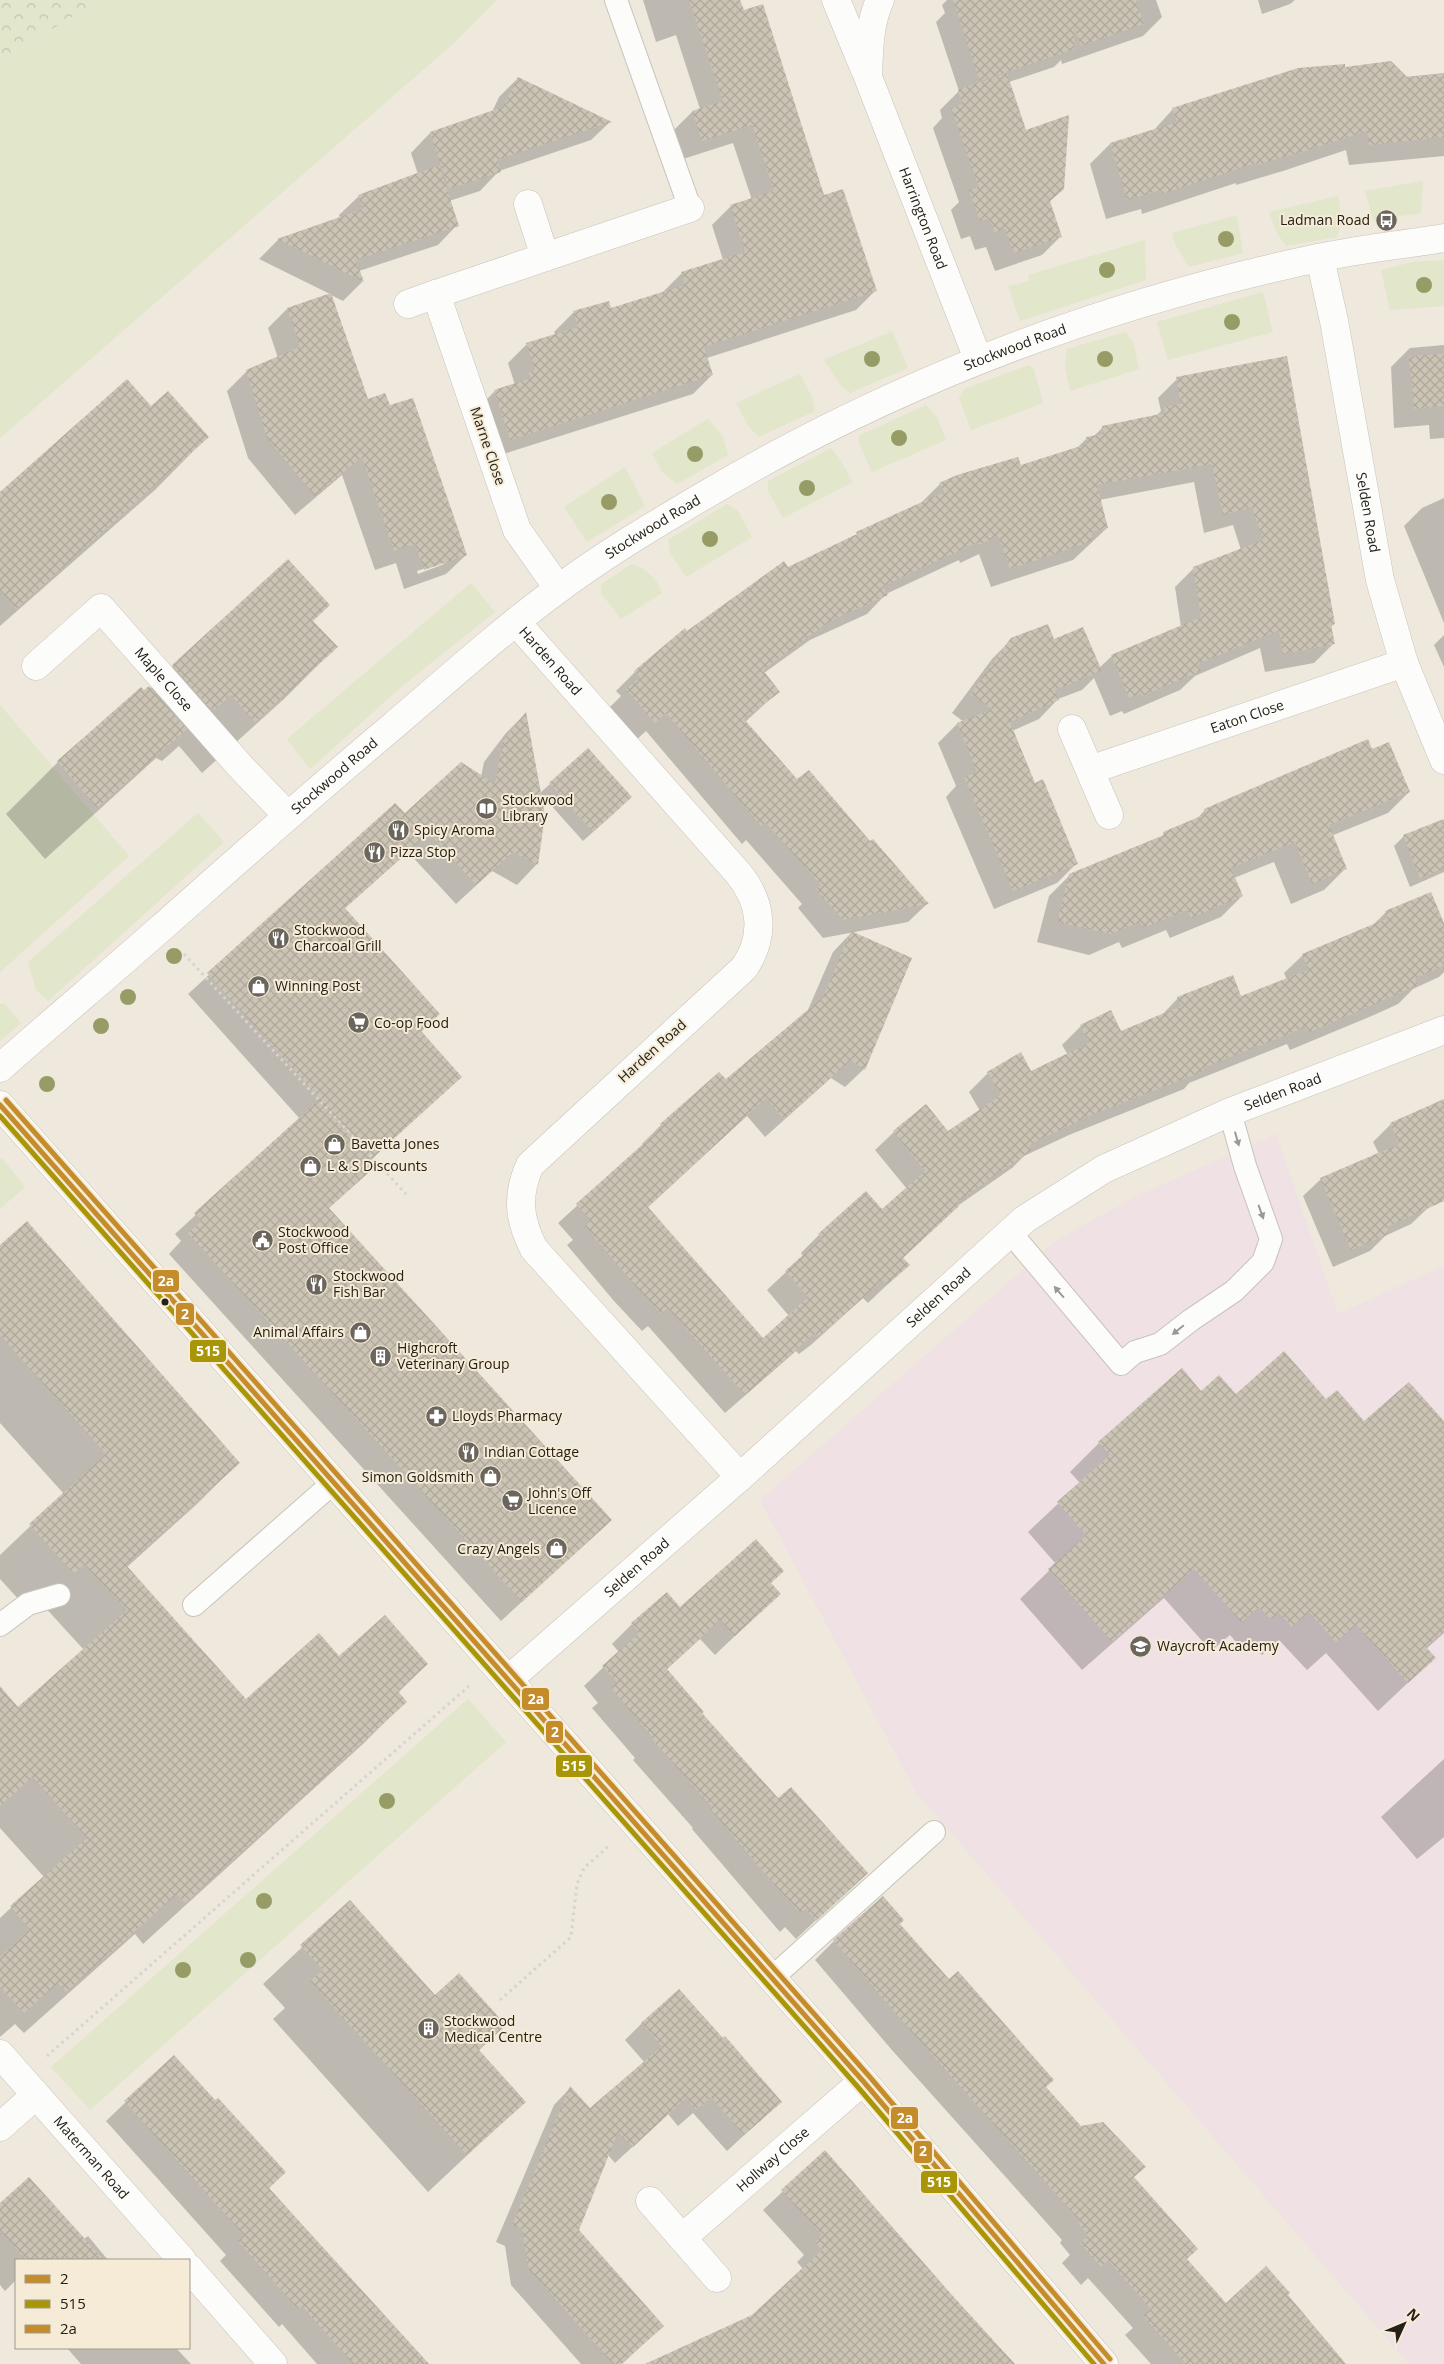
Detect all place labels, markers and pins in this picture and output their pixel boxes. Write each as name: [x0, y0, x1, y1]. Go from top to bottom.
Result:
bus stop icon: Ladman Road: [1374, 208, 1398, 232]
place label: Ladman Road: [1280, 210, 1370, 229]
place label: Stockwood Library: [502, 790, 573, 825]
library icon: Stockwood Library: [474, 796, 498, 820]
restaurant icon: Spicy Aroma: [386, 818, 410, 842]
place label: Spicy Aroma: [414, 820, 495, 839]
restaurant icon: Pizza Stop: [362, 840, 386, 864]
place label: Pizza Stop: [390, 842, 456, 861]
place label: Stockwood Charcoal Grill: [294, 920, 382, 955]
restaurant icon: Stockwood Charcoal Grill: [266, 926, 290, 950]
shop icon: Winning Post: [247, 974, 271, 998]
place label: Winning Post: [275, 976, 361, 995]
supermarket icon: Co-op Food: [346, 1011, 370, 1035]
place label: Co-op Food: [374, 1013, 449, 1032]
shop icon: Bavetta Jones: [323, 1132, 347, 1156]
place label: Bavetta Jones: [351, 1134, 440, 1153]
shop icon: L & S Discounts: [299, 1154, 323, 1178]
place label: L & S Discounts: [327, 1156, 428, 1175]
place label: Stockwood Post Office: [278, 1222, 349, 1257]
public building icon: Stockwood Post Office: [250, 1228, 274, 1252]
place label: Stockwood Fish Bar: [333, 1266, 404, 1301]
restaurant icon: Stockwood Fish Bar: [305, 1272, 329, 1296]
unlabelled marker: [160, 1297, 170, 1307]
shop icon: Animal Affairs: [348, 1320, 372, 1344]
place label: Animal Affairs: [253, 1322, 344, 1341]
place label: Highcroft Veterinary Group: [397, 1338, 510, 1373]
building icon: Highcroft Veterinary Group: [369, 1344, 393, 1368]
pharmacy icon: Lloyds Pharmacy: [424, 1404, 448, 1428]
place label: Lloyds Pharmacy: [452, 1406, 563, 1425]
restaurant icon: Indian Cottage: [456, 1440, 480, 1464]
place label: Indian Cottage: [484, 1442, 579, 1461]
shop icon: Simon Goldsmith: [478, 1465, 502, 1489]
place label: Simon Goldsmith: [362, 1467, 474, 1486]
place label: John's Off Licence: [526, 1483, 593, 1518]
supermarket icon: John's Off Licence: [500, 1489, 524, 1513]
shop icon: Crazy Angels: [544, 1537, 568, 1561]
place label: Crazy Angels: [457, 1539, 540, 1558]
school or university icon: Waycroft Academy: [1129, 1634, 1153, 1658]
place label: Waycroft Academy: [1157, 1636, 1280, 1655]
place label: Stockwood Medical Centre: [444, 2011, 542, 2046]
building icon: Stockwood Medical Centre: [416, 2017, 440, 2041]

